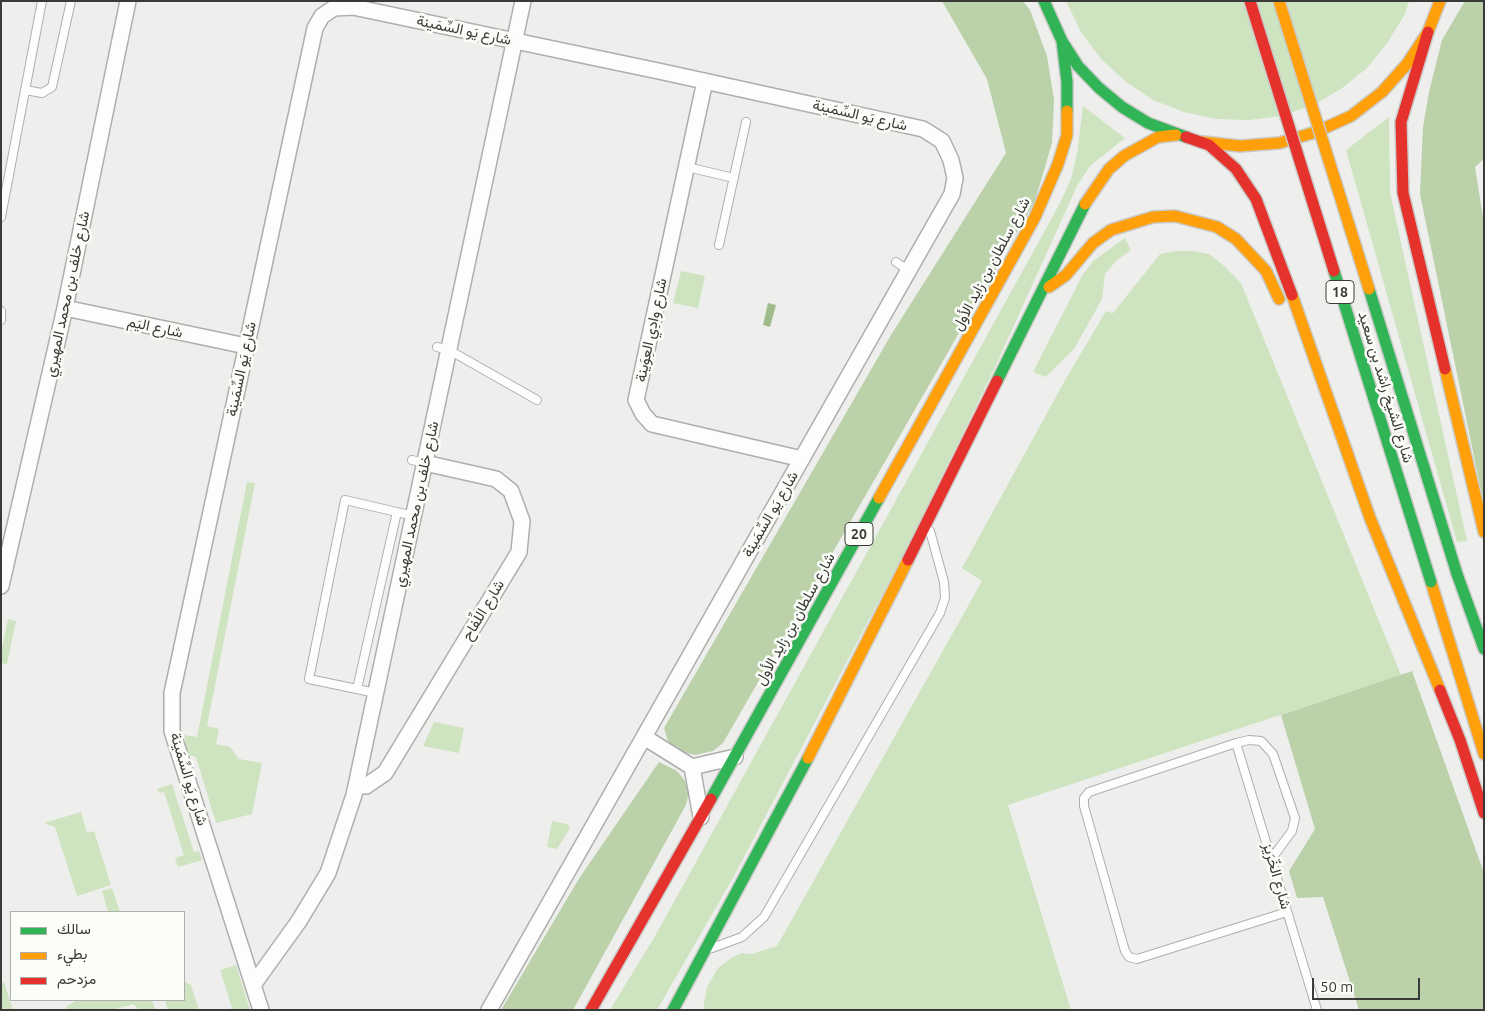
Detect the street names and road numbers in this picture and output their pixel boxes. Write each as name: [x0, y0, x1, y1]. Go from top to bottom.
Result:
street label: شارع يَو السِّمَينة: [415, 11, 513, 49]
street label: شارع يَو السِّمَينة: [811, 95, 909, 135]
street label: شارع سلطان بن زايد الأول: [948, 194, 1034, 334]
street label: شارع خلف بن محمد المهيري: [41, 210, 93, 378]
street label: شارع وادِي العِوَينة: [631, 277, 671, 383]
road number: 18: [1326, 280, 1354, 304]
street label: شارع الشيخ راشد بن سعيد: [1354, 309, 1418, 465]
street label: شارع اليَم: [126, 312, 184, 342]
street label: شارع يَو السِّمَينة: [222, 320, 260, 418]
street label: شارع خلف بن محمد المهيري: [390, 420, 442, 588]
street label: شارع يَو السِّمَينة: [738, 468, 802, 560]
road number: 20: [845, 522, 873, 546]
street label: شارع سلطان بن زايد الأول: [751, 550, 839, 688]
street label: شارع اللِّفاح: [458, 576, 508, 644]
street label: شارع يَو السِّمَينة: [166, 730, 212, 828]
street label: شارع الخّرَيز: [1259, 841, 1295, 911]

